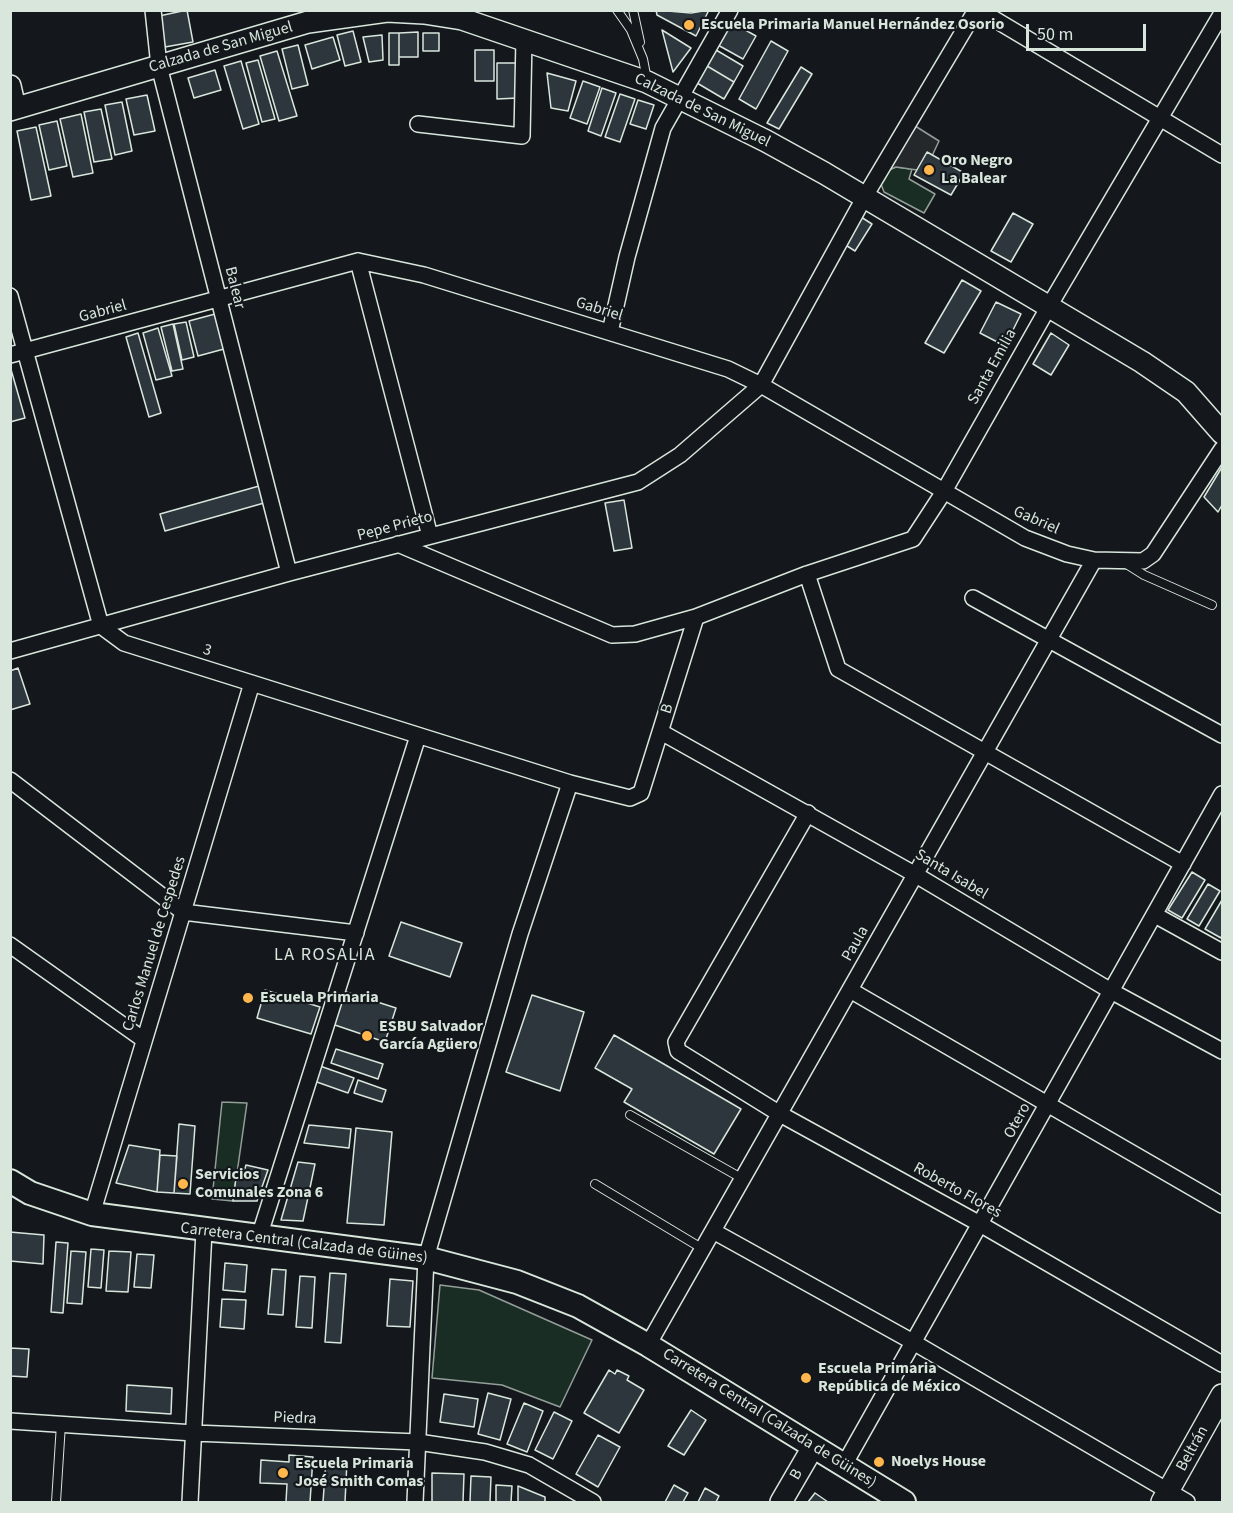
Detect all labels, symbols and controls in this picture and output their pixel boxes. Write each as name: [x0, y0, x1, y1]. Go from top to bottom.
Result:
scale bar: [1029, 12, 1149, 50]
place label: Escuela Primaria Manuel Hernández Osorio: [701, 15, 1004, 35]
street label: Calzada de San Miguel: [147, 18, 295, 78]
marker: Escuela Primaria Manuel Hernández Osorio: [682, 18, 696, 32]
text: 50 m: [1037, 22, 1073, 47]
street label: Calzada de San Miguel: [631, 70, 773, 152]
place label: Oro Negro La Balear: [941, 151, 1013, 189]
marker: Oro Negro La Balear: [922, 163, 936, 177]
street label: Balear: [219, 265, 249, 311]
street label: Gabriel: [573, 294, 625, 326]
street label: Gabriel: [77, 296, 129, 328]
street label: Santa Emilia: [964, 326, 1022, 408]
street label: Gabriel: [1010, 502, 1062, 540]
street label: Pepe Prieto: [355, 508, 435, 546]
street label: 3: [200, 641, 214, 661]
street label: B: [657, 702, 679, 716]
street label: Santa Isabel: [911, 846, 991, 904]
street label: Carlos Manuel de Cespedes: [119, 854, 191, 1034]
street label: Paula: [838, 923, 874, 965]
district label: LA ROSALIA: [274, 945, 376, 967]
place label: Escuela Primaria: [260, 988, 379, 1008]
marker: Escuela Primaria: [241, 991, 255, 1005]
place label: ESBU Salvador García Agüero: [379, 1017, 483, 1055]
marker: ESBU Salvador García Agüero: [360, 1029, 374, 1043]
street label: Otero: [1000, 1100, 1036, 1142]
street label: Roberto Flores: [910, 1159, 1004, 1223]
place label: Servicios Comunales Zona 6: [195, 1165, 323, 1203]
marker: Servicios Comunales Zona 6: [176, 1177, 190, 1191]
street label: Carretera Central (Calzada de Güines): [179, 1219, 429, 1269]
street label: Carretera Central (Calzada de Güines): [658, 1345, 880, 1493]
place label: Escuela Primaria República de México: [818, 1359, 961, 1397]
marker: Escuela Primaria República de México: [799, 1371, 813, 1385]
street label: Piedra: [273, 1409, 317, 1429]
street label: Beltrán: [1173, 1423, 1213, 1475]
place label: Noelys House: [891, 1452, 986, 1472]
place label: Escuela Primaria José Smith Comas: [295, 1454, 423, 1492]
marker: Noelys House: [872, 1455, 886, 1469]
marker: Escuela Primaria José Smith Comas: [276, 1466, 290, 1480]
street label: B: [786, 1466, 808, 1484]

